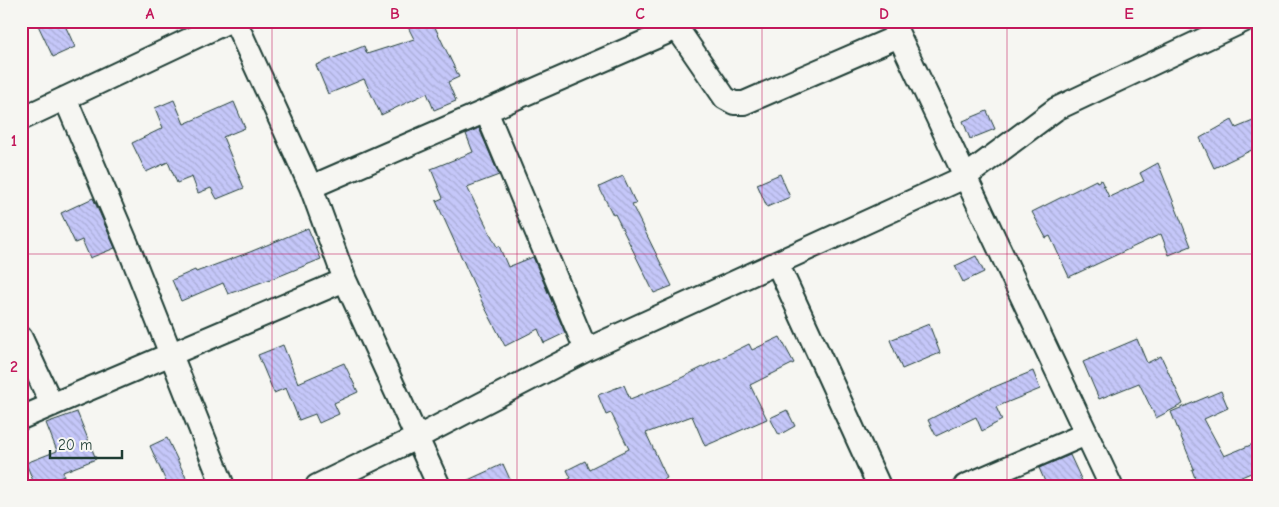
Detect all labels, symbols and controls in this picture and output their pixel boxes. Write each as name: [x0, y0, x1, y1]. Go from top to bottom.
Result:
text: A: [146, 5, 155, 23]
text: B: [390, 5, 400, 23]
text: C: [635, 5, 645, 23]
text: D: [879, 5, 889, 23]
text: E: [1124, 5, 1134, 23]
text: 1: [11, 132, 17, 150]
text: 2: [10, 358, 18, 376]
scale bar: [50, 427, 122, 459]
text: 20 m: [58, 436, 92, 454]

